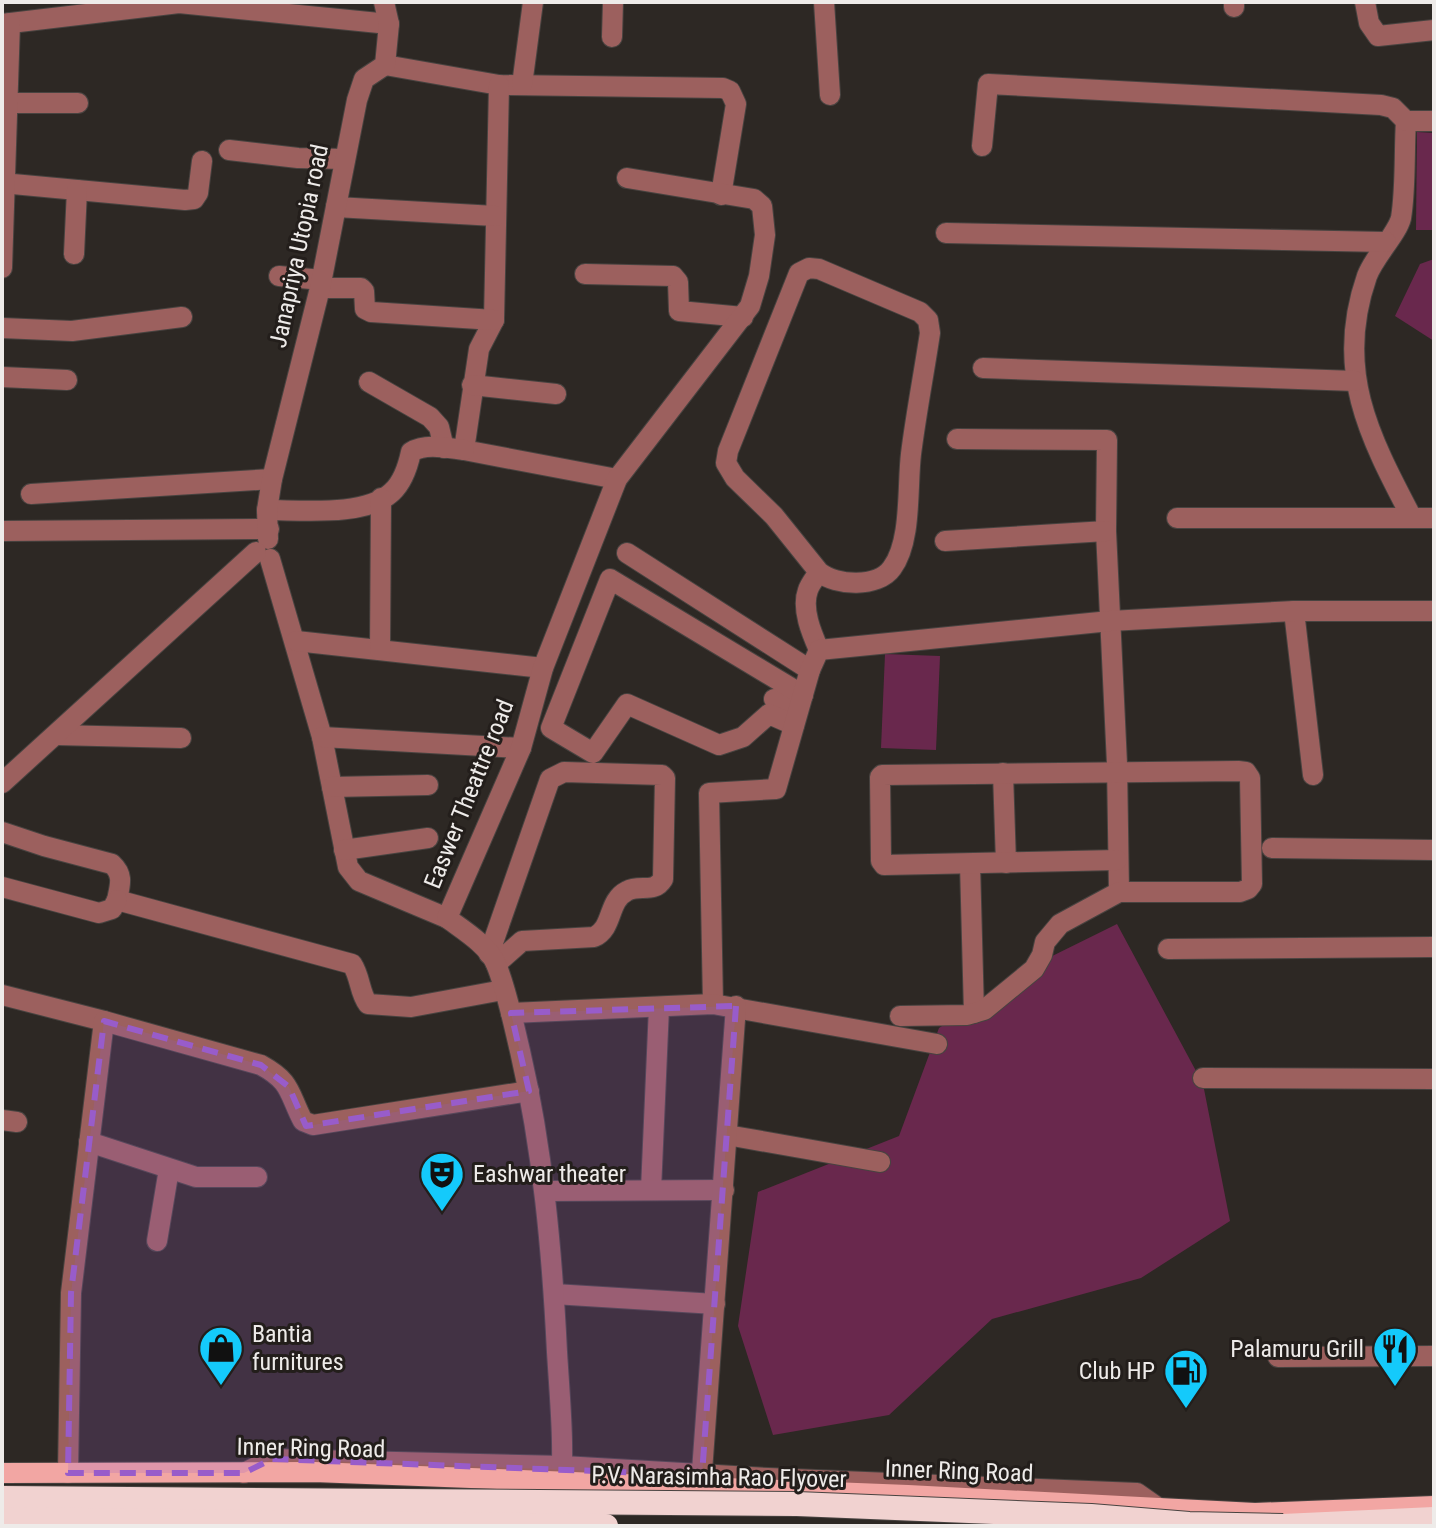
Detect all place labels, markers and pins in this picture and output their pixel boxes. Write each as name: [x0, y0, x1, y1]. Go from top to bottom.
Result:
theatre icon: Eashwar theater: [418, 1150, 466, 1213]
place label: Eashwar theater: [473, 1160, 626, 1188]
place label: Bantia furnitures: [252, 1320, 344, 1376]
shop icon: Bantia furnitures: [197, 1324, 245, 1387]
restaurant icon: Palamuru Grill: [1371, 1325, 1419, 1388]
place label: Palamuru Grill: [1230, 1335, 1364, 1363]
fuel station icon: Club HP: [1162, 1347, 1210, 1410]
place label: Club HP: [1079, 1357, 1155, 1385]

